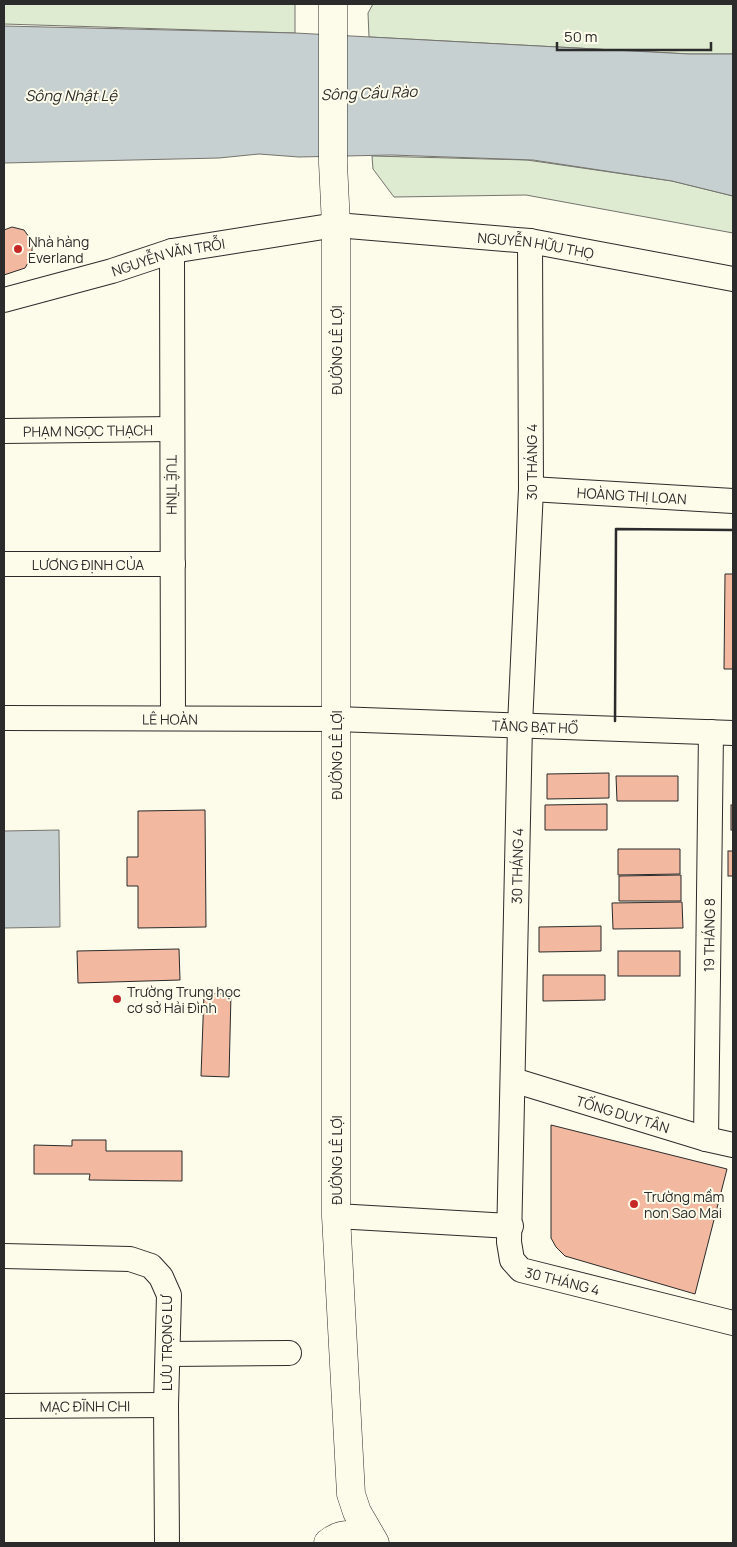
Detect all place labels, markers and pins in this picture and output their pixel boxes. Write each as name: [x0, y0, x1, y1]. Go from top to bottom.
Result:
place label: Nhà hàng Everland: [28, 232, 89, 267]
marker: Nhà hàng Everland: [12, 243, 24, 255]
place label: Trường Trung học cơ sở Hải Đình: [127, 982, 241, 1017]
marker: Trường Trung học cơ sở Hải Đình: [111, 993, 123, 1005]
place label: Trường mầm non Sao Mai: [644, 1187, 725, 1222]
marker: Trường mầm non Sao Mai: [628, 1198, 640, 1210]

